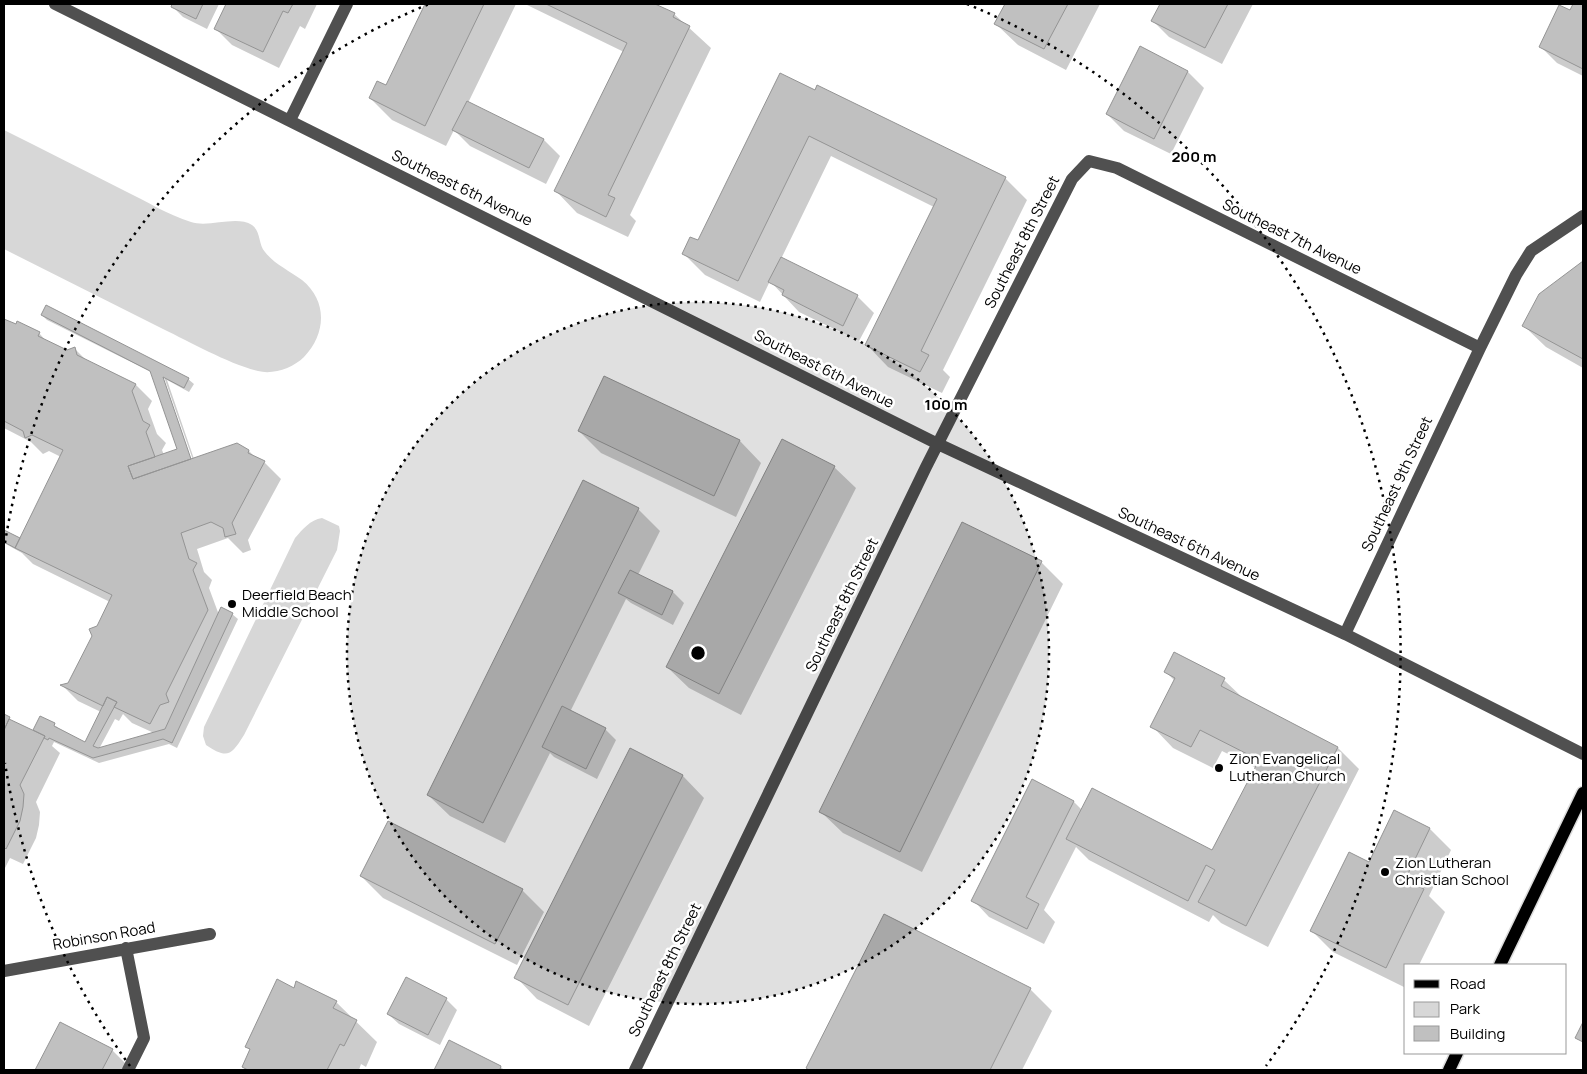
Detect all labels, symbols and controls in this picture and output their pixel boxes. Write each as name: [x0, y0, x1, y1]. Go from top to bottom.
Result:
street label: Southeast 6th Avenue: [388, 144, 536, 231]
text: 200 m: [1171, 146, 1217, 167]
street label: Southeast 8th Street: [979, 172, 1064, 312]
street label: Southeast 7th Avenue: [1219, 194, 1366, 280]
street label: Southeast 6th Avenue: [751, 324, 898, 413]
text: 100 m: [925, 394, 967, 415]
street label: Southeast 9th Street: [1356, 413, 1437, 555]
street label: Southeast 6th Avenue: [1115, 501, 1264, 586]
street label: Southeast 8th Street: [800, 534, 883, 675]
place label: Deerfield Beach Middle School: [242, 584, 352, 622]
marker: Deerfield Beach Middle School: [226, 598, 238, 610]
centre of rings: [689, 644, 707, 662]
place label: Zion Evangelical Lutheran Church: [1229, 748, 1346, 786]
marker: Zion Evangelical Lutheran Church: [1213, 762, 1225, 774]
place label: Zion Lutheran Christian School: [1395, 852, 1509, 890]
marker: Zion Lutheran Christian School: [1379, 866, 1391, 878]
street label: Southeast 8th Street: [623, 899, 706, 1040]
street label: Robinson Road: [51, 916, 157, 955]
legend: [1404, 964, 1567, 1054]
text: Road: [1450, 973, 1486, 994]
text: Park: [1450, 998, 1480, 1019]
text: Building: [1450, 1023, 1505, 1044]

